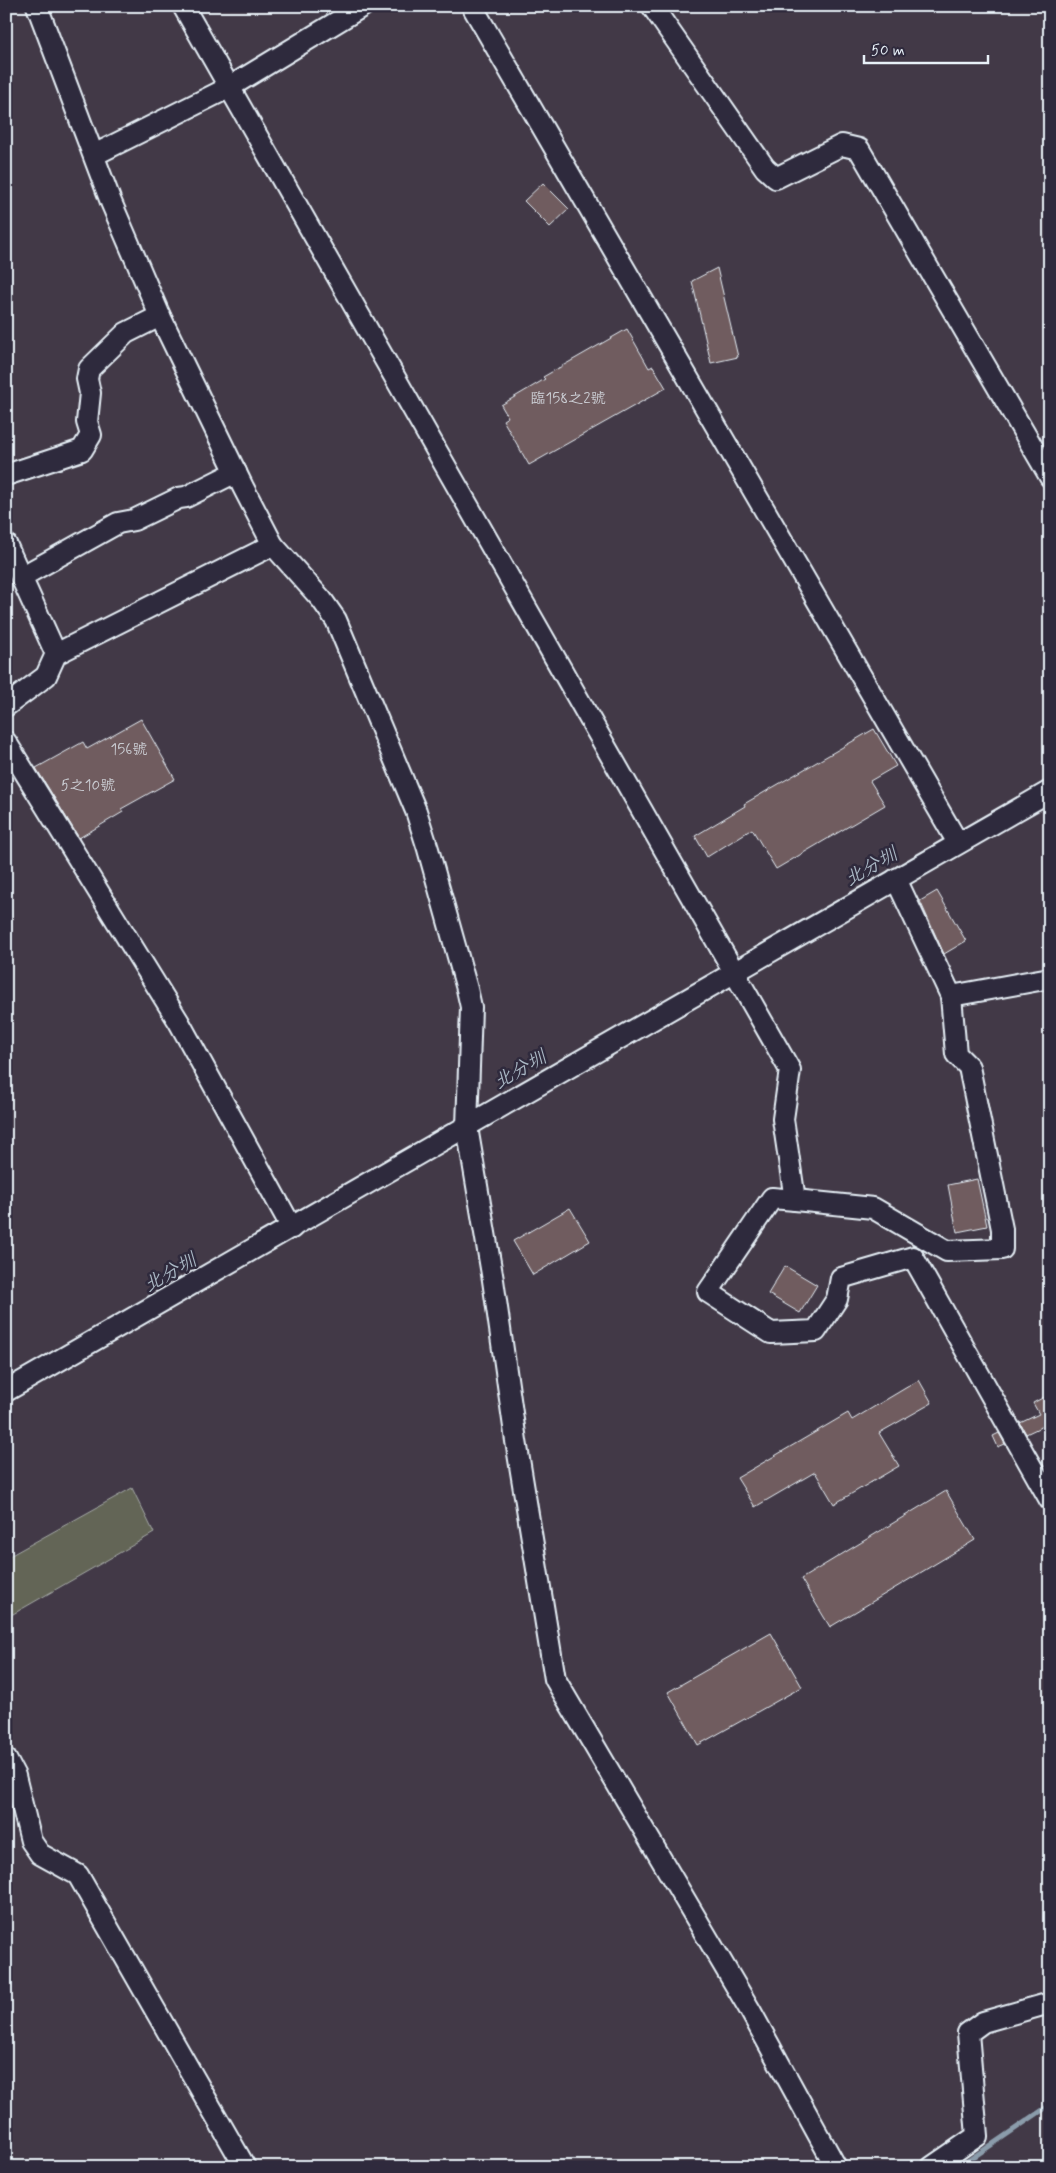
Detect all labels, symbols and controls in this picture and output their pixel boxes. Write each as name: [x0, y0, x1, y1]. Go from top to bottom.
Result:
scale bar: [864, 32, 987, 64]
text: 50 m: [871, 41, 905, 61]
house number: 臨158之2號: [530, 389, 606, 409]
house number: 156號: [111, 740, 147, 760]
house number: 5之10號: [61, 776, 115, 796]
water label: 北分圳: [840, 841, 904, 892]
water label: 北分圳: [489, 1044, 553, 1095]
water label: 北分圳: [139, 1247, 203, 1298]

